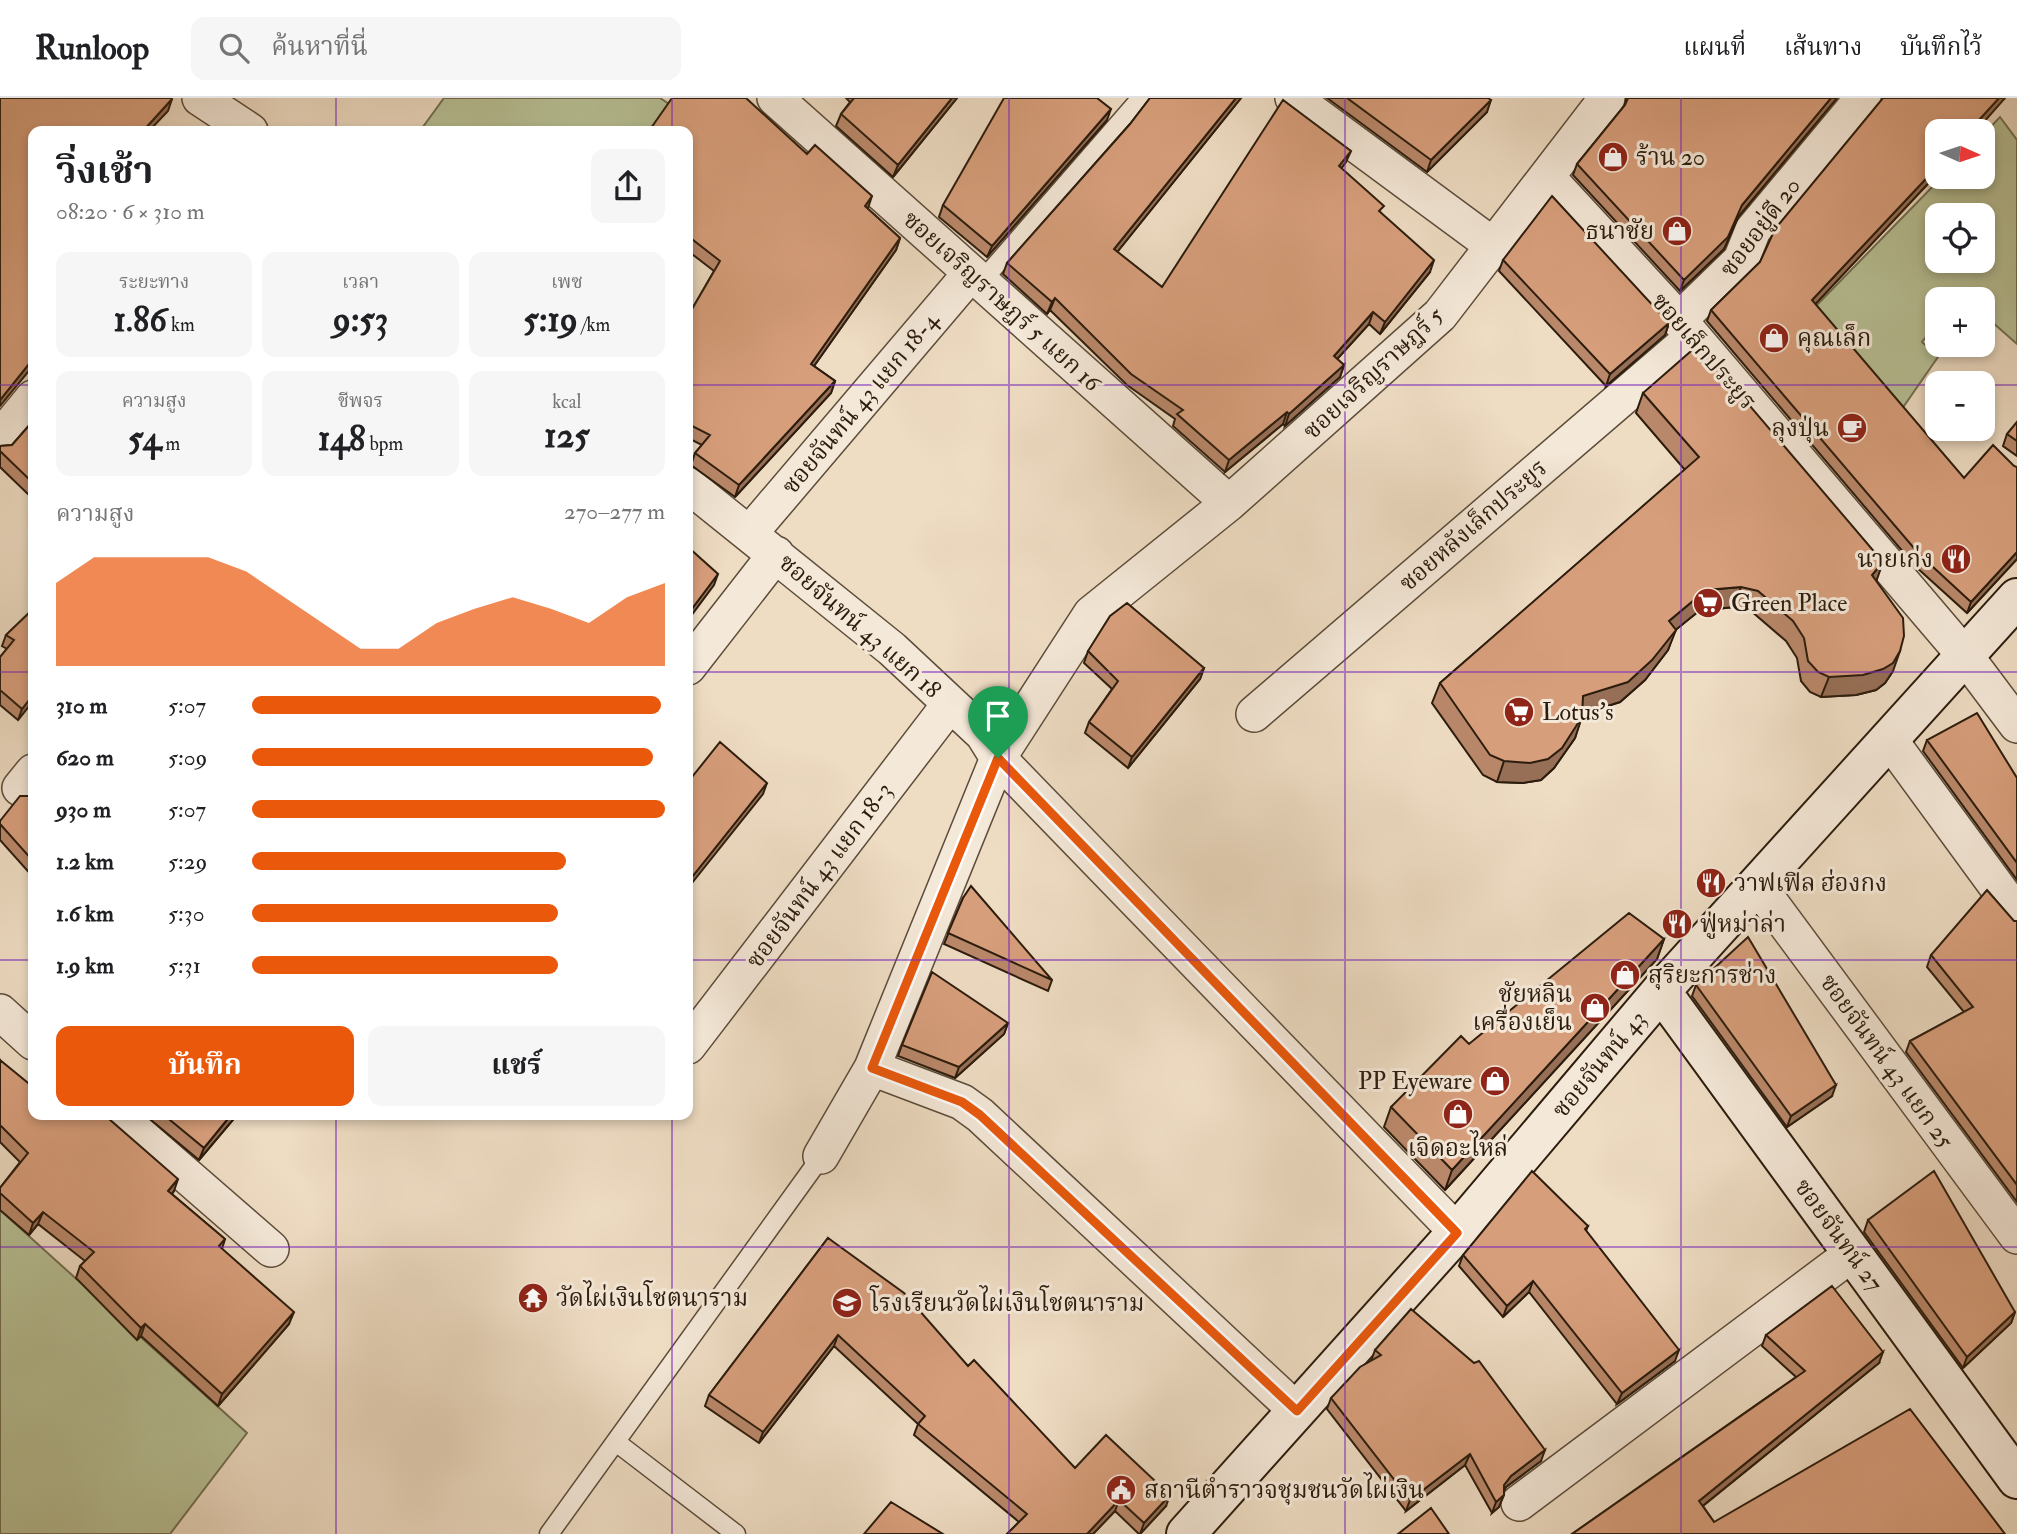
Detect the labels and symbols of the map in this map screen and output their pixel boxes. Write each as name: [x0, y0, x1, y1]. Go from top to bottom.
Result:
north arrow: [1925, 119, 1995, 189]
shop icon: ร้าน 20: [1596, 140, 1630, 174]
place label: ร้าน 20: [1636, 142, 1705, 173]
street label: ซอยอยู่ดี 20: [1713, 172, 1808, 283]
street label: ซอยเจริญราษฎร์ 5 แยก 16: [896, 203, 1109, 400]
shop icon: ธนาชัย: [1660, 214, 1694, 248]
place label: ธนาชัย: [1585, 216, 1654, 247]
street label: ซอยเล็กประยูร: [1644, 286, 1763, 416]
street label: ซอยเจริญราษฎร์ 5: [1296, 299, 1450, 446]
street label: ซอยจันทน์ 43 แยก 18-4: [774, 304, 946, 501]
shop icon: คุณเล็ก: [1757, 321, 1791, 355]
place label: คุณเล็ก: [1797, 323, 1872, 354]
cafe icon: ลุงปุ่น: [1835, 411, 1869, 445]
place label: ลุงปุ่น: [1772, 413, 1829, 444]
street label: ซอยหลังเล็กประยูร: [1393, 453, 1554, 598]
restaurant icon: นายเก่ง: [1939, 542, 1973, 576]
place label: นายเก่ง: [1857, 544, 1933, 575]
street label: ซอยจันทน์ 43 แยก 18: [772, 546, 948, 706]
supermarket icon: Green Place: [1691, 586, 1725, 620]
place label: Green Place: [1731, 588, 1847, 619]
pin: [968, 686, 1028, 758]
supermarket icon: Lotus's: [1502, 695, 1536, 729]
place label: Lotus's: [1542, 697, 1613, 728]
street label: ซอยจันทน์ 43 แยก 18-3: [739, 776, 899, 974]
restaurant icon: วาฟเฟิล ฮ่องกง: [1694, 866, 1728, 900]
place label: วาฟเฟิล ฮ่องกง: [1734, 868, 1887, 899]
restaurant icon: ฟู่หม่าล่า: [1660, 907, 1694, 941]
place label: ฟู่หม่าล่า: [1700, 909, 1786, 940]
shop icon: สุริยะการช่าง: [1608, 958, 1642, 992]
place label: สุริยะการช่าง: [1648, 960, 1777, 991]
street label: ซอยจันทน์ 43 แยก 25: [1813, 967, 1961, 1155]
place label: ชัยหลิน เครื่องเย็น: [1472, 979, 1572, 1038]
shop icon: ชัยหลิน เครื่องเย็น: [1578, 991, 1612, 1025]
street label: ซอยจันทน์ 43: [1545, 1003, 1653, 1125]
shop icon: PP Eyeware: [1478, 1064, 1512, 1098]
place label: PP Eyeware: [1358, 1066, 1472, 1097]
shop icon: เจิดอะไหล่: [1441, 1097, 1475, 1131]
place label: เจิดอะไหล่: [1408, 1130, 1508, 1164]
street label: ซอยจันทน์ 27: [1787, 1172, 1891, 1298]
place label: วัดไผ่เงินโชตนาราม: [556, 1280, 748, 1314]
temple icon: วัดไผ่เงินโชตนาราม: [516, 1281, 550, 1315]
place label: โรงเรียนวัดไผ่เงินโชตนาราม: [869, 1285, 1145, 1319]
school or university icon: โรงเรียนวัดไผ่เงินโชตนาราม: [830, 1286, 864, 1320]
place label: สถานีตำราวจชุมชนวัดไผ่เงิน: [1144, 1472, 1424, 1506]
public building icon: สถานีตำราวจชุมชนวัดไผ่เงิน: [1104, 1473, 1138, 1507]

